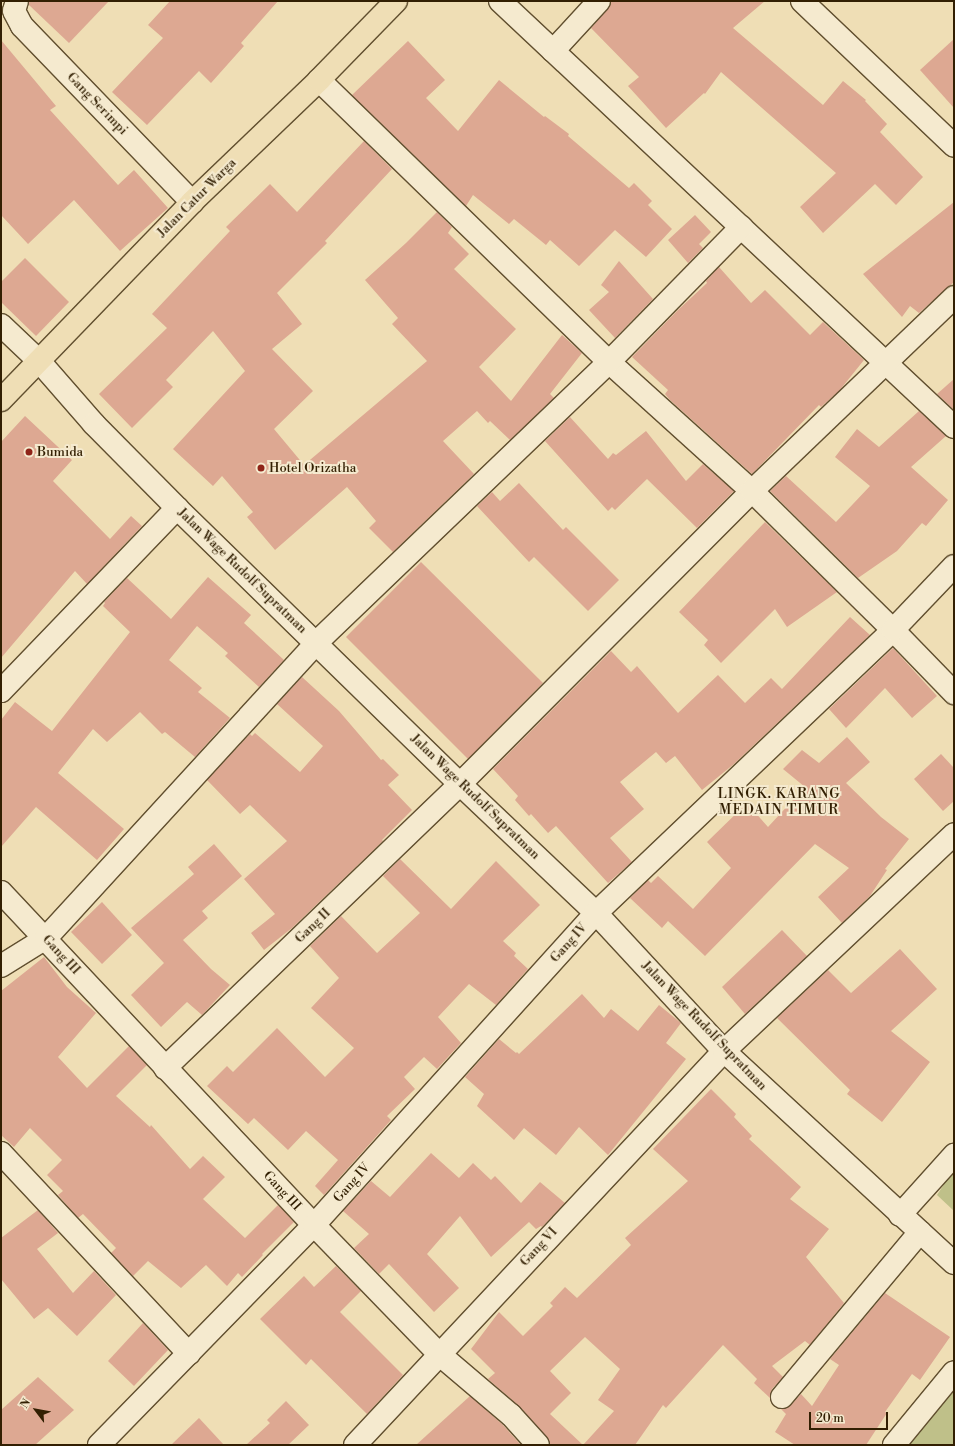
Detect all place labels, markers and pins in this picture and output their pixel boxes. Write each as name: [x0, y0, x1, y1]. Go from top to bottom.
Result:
place label: Bumida: [37, 444, 83, 460]
marker: Bumida: [24, 447, 34, 457]
place label: Hotel Orizatha: [269, 460, 356, 476]
marker: Hotel Orizatha: [256, 463, 266, 473]

